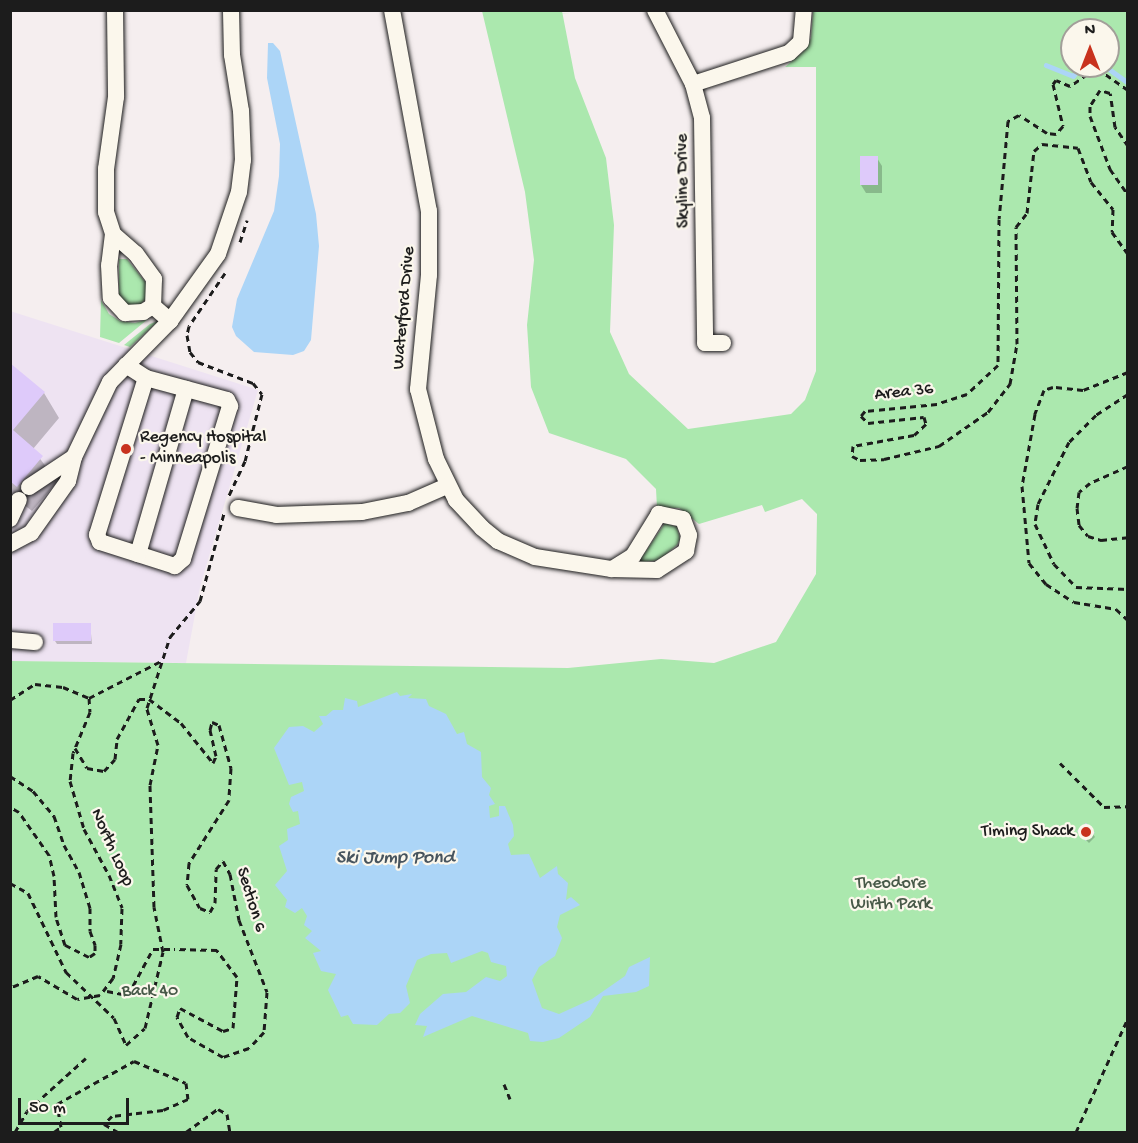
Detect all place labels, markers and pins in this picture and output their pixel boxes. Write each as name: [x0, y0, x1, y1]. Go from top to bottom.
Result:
place label: Regency Hospital - Minneapolis: [140, 428, 266, 470]
marker: Regency Hospital - Minneapolis: [117, 440, 135, 458]
place label: Timing Shack: [981, 821, 1074, 843]
marker: Timing Shack: [1079, 825, 1093, 839]

